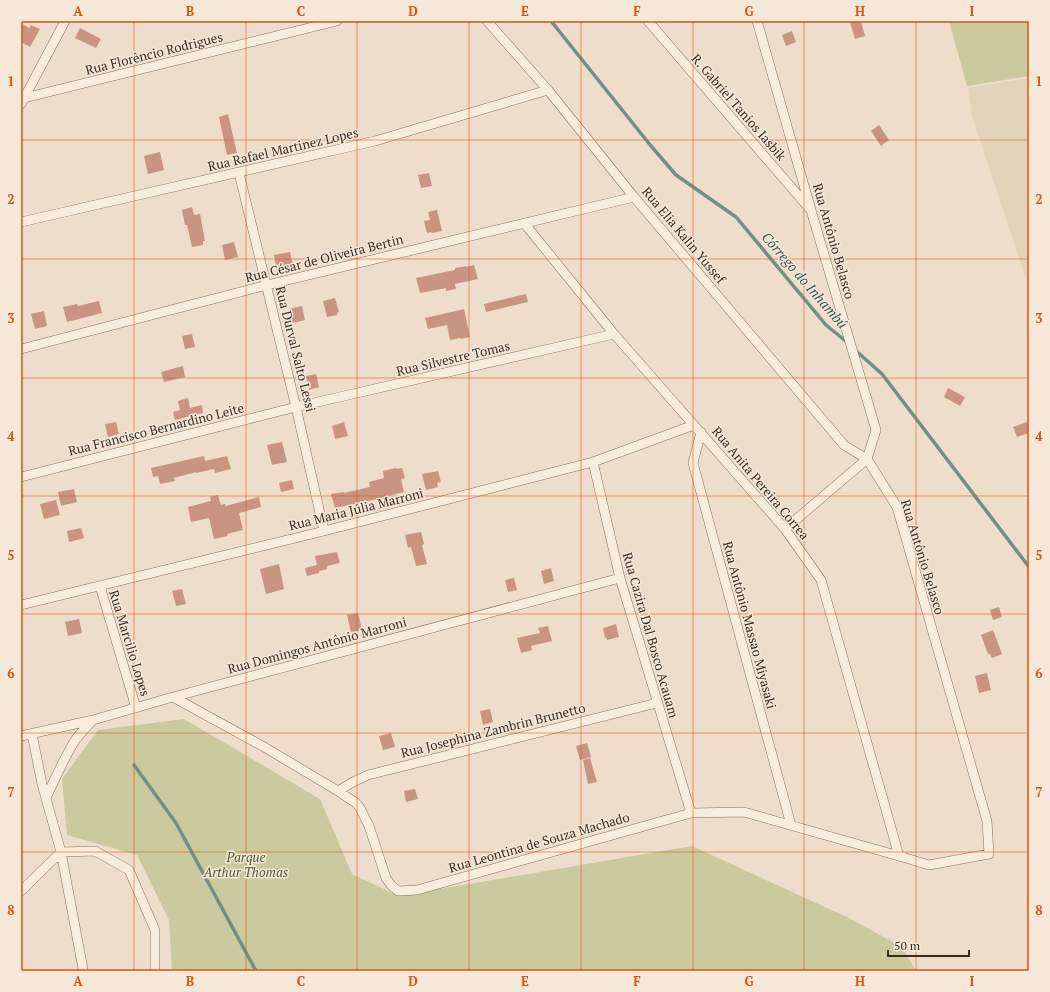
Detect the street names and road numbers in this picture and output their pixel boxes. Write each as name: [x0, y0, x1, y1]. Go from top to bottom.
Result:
street label: Rua Florêncio Rodrigues: [83, 27, 225, 79]
street label: R. Gabriel Tanios Iasbik: [688, 50, 791, 164]
street label: Rua Rafael Martinez Lopes: [206, 123, 360, 175]
street label: Rua Antônio Belasco: [809, 181, 859, 301]
street label: Rua Elia Kalin Yussef: [638, 183, 731, 288]
street label: Rua César de Oliveira Bertin: [243, 230, 405, 286]
street label: Rua Durval Salto Lessi: [272, 284, 320, 414]
street label: Rua Silvestre Tomas: [394, 336, 512, 380]
street label: Rua Francisco Bernardino Leite: [66, 398, 246, 460]
street label: Rua Anita Pereira Correa: [708, 423, 814, 544]
street label: Rua Maria Júlia Marroni: [287, 484, 425, 534]
street label: Rua Antônio Belasco: [897, 497, 949, 617]
street label: Rua Antônio Massao Miyasaki: [719, 539, 781, 711]
street label: Rua Cazira Dal Bosco Acauam: [619, 550, 683, 720]
street label: Rua Marcilio Lopes: [105, 588, 155, 698]
street label: Rua Domingos Antônio Marroni: [226, 612, 409, 678]
street label: Rua Josephina Zambrin Brunetto: [399, 698, 587, 762]
street label: Rua Leontina de Souza Machado: [446, 808, 632, 876]

